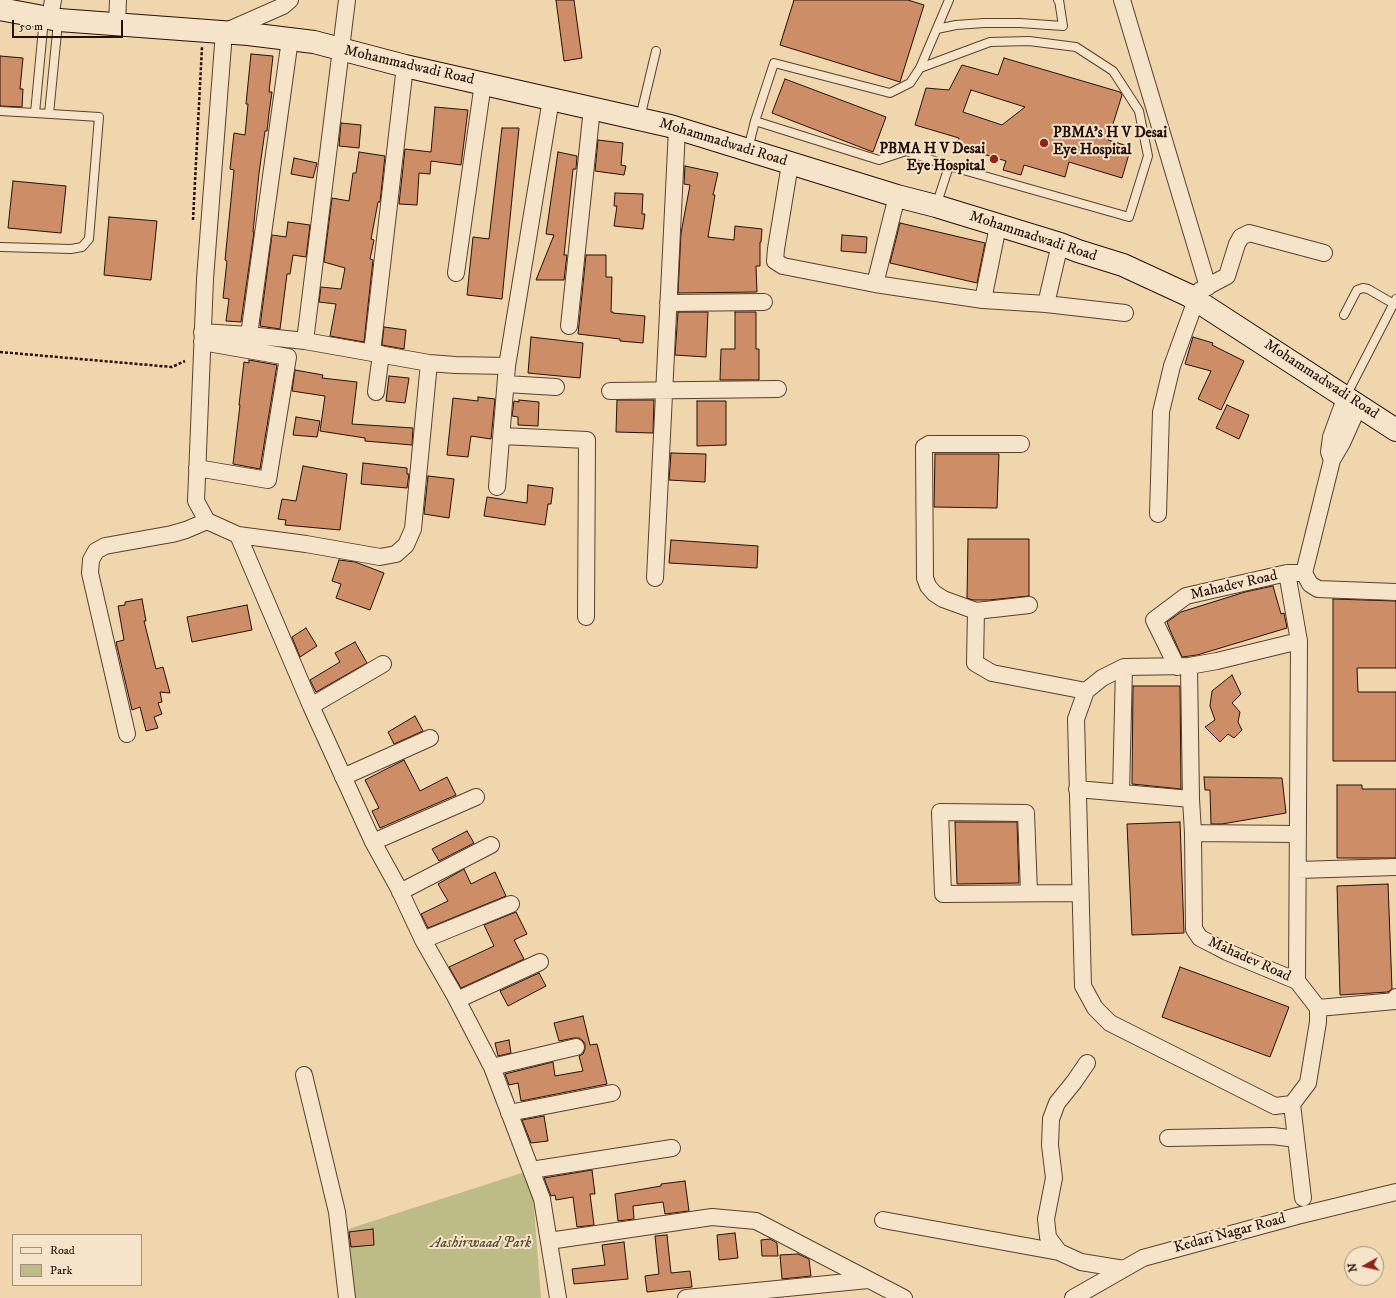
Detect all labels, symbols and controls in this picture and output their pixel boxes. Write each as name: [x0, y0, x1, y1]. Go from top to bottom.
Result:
scale bar: [14, 12, 125, 38]
text: 50 m: [19, 19, 43, 34]
street label: Mohammadwadi Road: [342, 42, 476, 90]
street label: Mohammadwadi Road: [657, 115, 789, 171]
place label: PBMA's H V Desai Eye Hospital: [1053, 125, 1167, 160]
marker: PBMA's H V Desai Eye Hospital: [1038, 137, 1050, 149]
place label: PBMA H V Desai Eye Hospital: [879, 141, 985, 176]
marker: PBMA H V Desai Eye Hospital: [988, 153, 1000, 165]
street label: Mohammadwadi Road: [967, 208, 1099, 266]
street label: Mohammadwadi Road: [1260, 336, 1382, 424]
street label: Mahadev Road: [1189, 567, 1279, 605]
street label: Mahadev Road: [1205, 934, 1293, 986]
street label: Kedari Nagar Road: [1172, 1210, 1288, 1258]
legend: [12, 1234, 142, 1286]
park label: Aashirwaad Park: [431, 1235, 531, 1253]
text: Road: [50, 1243, 75, 1258]
north arrow: [1344, 1246, 1384, 1286]
text: N: [1346, 1262, 1361, 1273]
text: Park: [50, 1263, 72, 1278]

